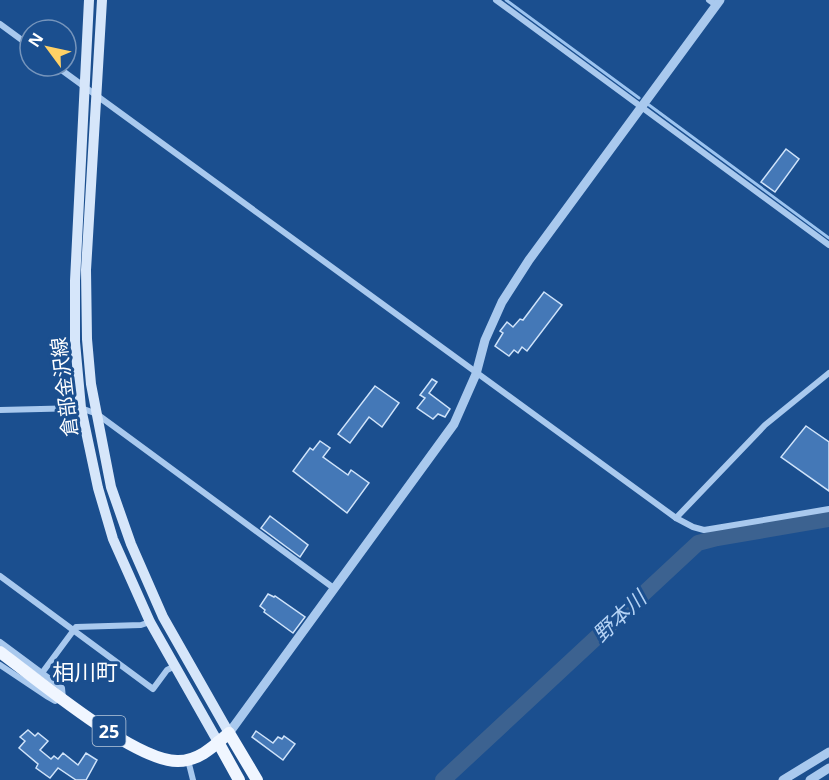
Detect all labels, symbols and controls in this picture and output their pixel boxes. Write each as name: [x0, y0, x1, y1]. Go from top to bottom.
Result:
north arrow: [18, 18, 78, 78]
text: N: [23, 28, 48, 51]
street label: 倉部金沢線: [45, 336, 83, 438]
water label: 野本川: [586, 583, 653, 648]
district label: 相川町: [52, 656, 118, 686]
road number: 25: [92, 716, 126, 746]

